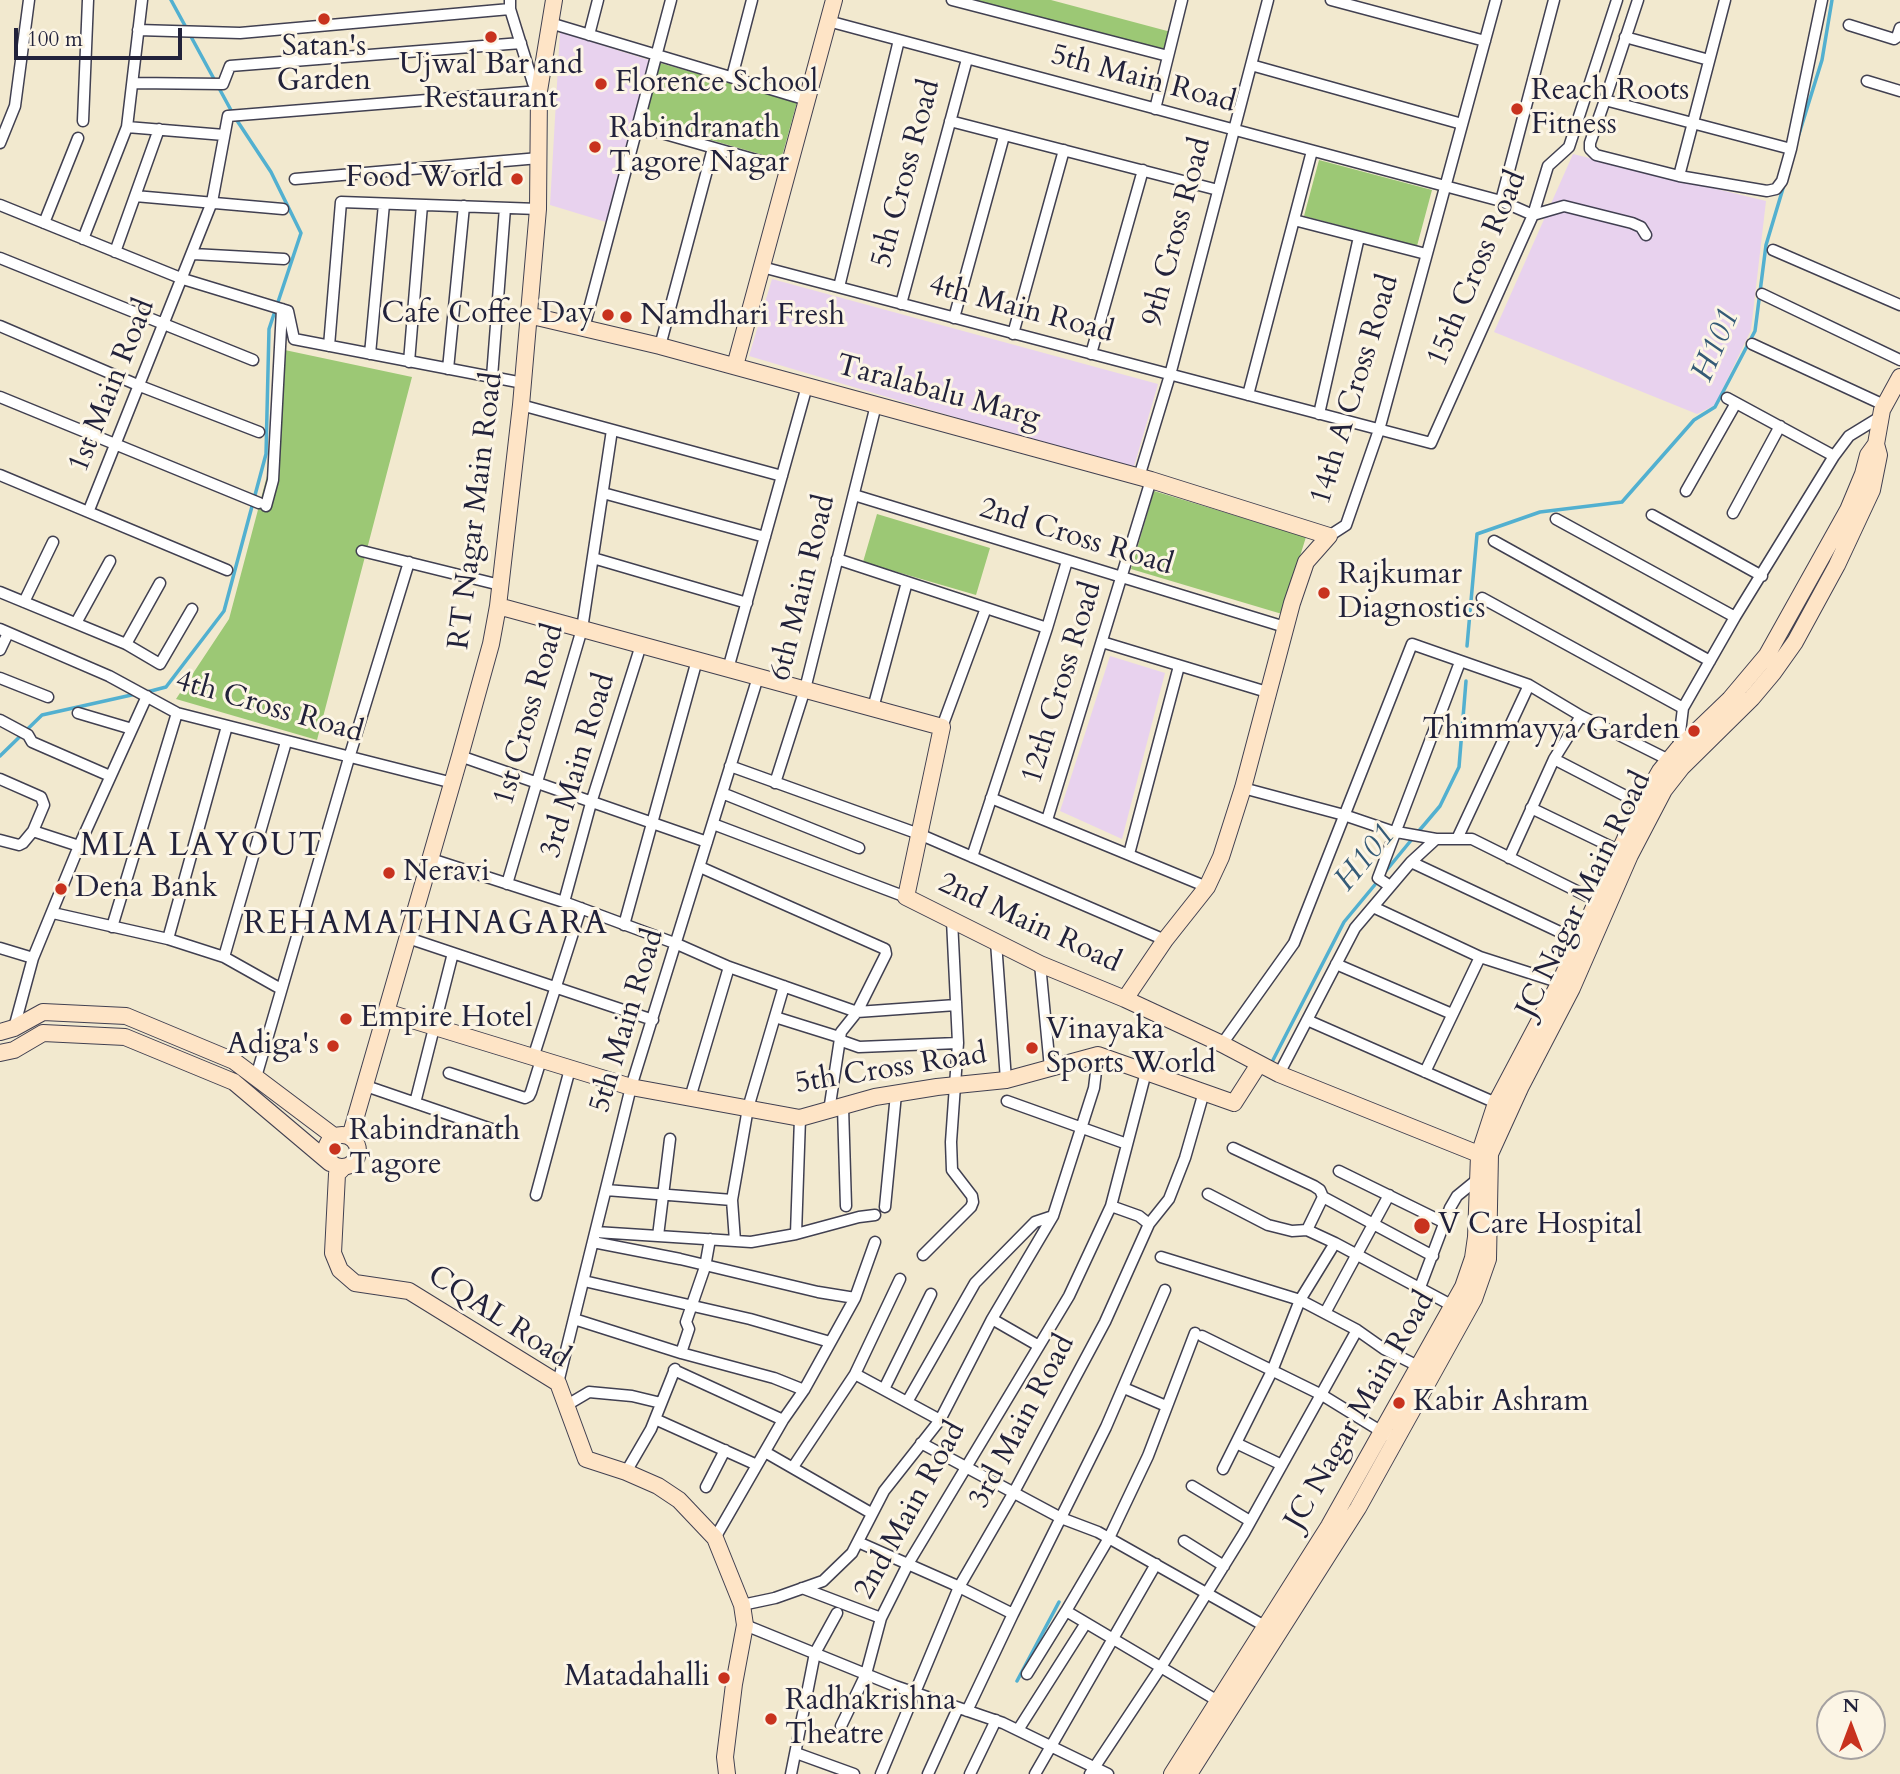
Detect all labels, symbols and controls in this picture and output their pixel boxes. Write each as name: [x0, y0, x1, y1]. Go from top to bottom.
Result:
marker: Satan's Garden: [316, 11, 332, 27]
scale bar: [18, 14, 186, 58]
text: 100 m: [27, 25, 83, 54]
marker: Ujwal Bar and Restaurant: [483, 29, 499, 45]
place label: Satan's Garden: [277, 30, 371, 100]
street label: 5th Main Road: [1047, 38, 1239, 122]
place label: Ujwal Bar and Restaurant: [399, 48, 583, 118]
place label: Florence School: [615, 66, 818, 102]
place label: Reach Roots Fitness: [1531, 74, 1689, 144]
marker: Florence School: [593, 76, 609, 92]
street label: 5th Cross Road: [865, 76, 949, 272]
marker: Reach Roots Fitness: [1509, 101, 1525, 117]
place label: Rabindranath Tagore Nagar: [609, 112, 789, 182]
street label: 9th Cross Road: [1136, 134, 1220, 330]
marker: Rabindranath Tagore Nagar: [587, 139, 603, 155]
place label: Food World: [346, 161, 503, 197]
street label: 15th Cross Road: [1421, 166, 1535, 372]
marker: Food World: [509, 171, 525, 187]
street label: 4th Main Road: [925, 268, 1117, 352]
street label: 14th A Cross Road: [1304, 271, 1408, 509]
street label: 1st Main Road: [62, 294, 164, 478]
place label: Cafe Coffee Day: [382, 297, 594, 333]
place label: Namdhari Fresh: [640, 299, 845, 335]
water label: H101: [1685, 304, 1749, 388]
marker: Cafe Coffee Day: [600, 307, 616, 323]
marker: Namdhari Fresh: [618, 309, 634, 325]
street label: Taralabalu Marg: [832, 348, 1044, 438]
street label: RT Nagar Main Road: [442, 370, 512, 652]
street label: 6th Main Road: [764, 491, 844, 685]
street label: 2nd Cross Road: [975, 491, 1177, 585]
place label: Rajkumar Diagnostics: [1338, 558, 1486, 628]
street label: 12th Cross Road: [1015, 578, 1111, 788]
marker: Rajkumar Diagnostics: [1316, 585, 1332, 601]
street label: 1st Cross Road: [487, 620, 573, 810]
street label: 4th Cross Road: [171, 664, 367, 752]
street label: 3rd Main Road: [534, 669, 624, 863]
place label: Thimmayya Garden: [1422, 713, 1680, 749]
marker: Thimmayya Garden: [1686, 723, 1702, 739]
street label: JC Nagar Main Road: [1510, 766, 1660, 1024]
water label: H101: [1327, 818, 1405, 900]
district label: MLA LAYOUT: [81, 829, 323, 867]
place label: Neravi: [403, 855, 490, 891]
marker: Neravi: [381, 865, 397, 881]
street label: 2nd Main Road: [932, 866, 1126, 982]
place label: Dena Bank: [75, 871, 218, 907]
marker: Dena Bank: [53, 881, 69, 897]
district label: REHAMATHNAGARA: [245, 907, 607, 945]
street label: 5th Main Road: [583, 925, 673, 1117]
place label: Empire Hotel: [360, 1001, 533, 1037]
marker: Empire Hotel: [338, 1011, 354, 1027]
place label: Vinayaka Sports World: [1046, 1013, 1216, 1084]
place label: Adiga's: [227, 1028, 319, 1064]
street label: 5th Cross Road: [793, 1037, 989, 1103]
marker: Adiga's: [325, 1038, 341, 1054]
marker: Vinayaka Sports World: [1024, 1040, 1040, 1056]
place label: Rabindranath Tagore: [349, 1114, 520, 1184]
marker: Rabindranath Tagore: [327, 1141, 343, 1157]
place label: V Care Hospital: [1438, 1208, 1642, 1244]
marker: V Care Hospital: [1412, 1216, 1432, 1236]
street label: CQAL Road: [420, 1259, 576, 1377]
street label: JC Nagar Main Road: [1278, 1285, 1444, 1537]
street label: 3rd Main Road: [962, 1329, 1084, 1515]
place label: Kabir Ashram: [1413, 1385, 1589, 1421]
marker: Kabir Ashram: [1391, 1395, 1407, 1411]
street label: 2nd Main Road: [847, 1416, 975, 1606]
place label: Matadahalli: [564, 1660, 710, 1696]
marker: Matadahalli: [716, 1670, 732, 1686]
place label: Radhakrishna Theatre: [785, 1684, 956, 1754]
north arrow: [1816, 1690, 1886, 1760]
text: N: [1843, 1693, 1859, 1719]
marker: Radhakrishna Theatre: [763, 1711, 779, 1727]

